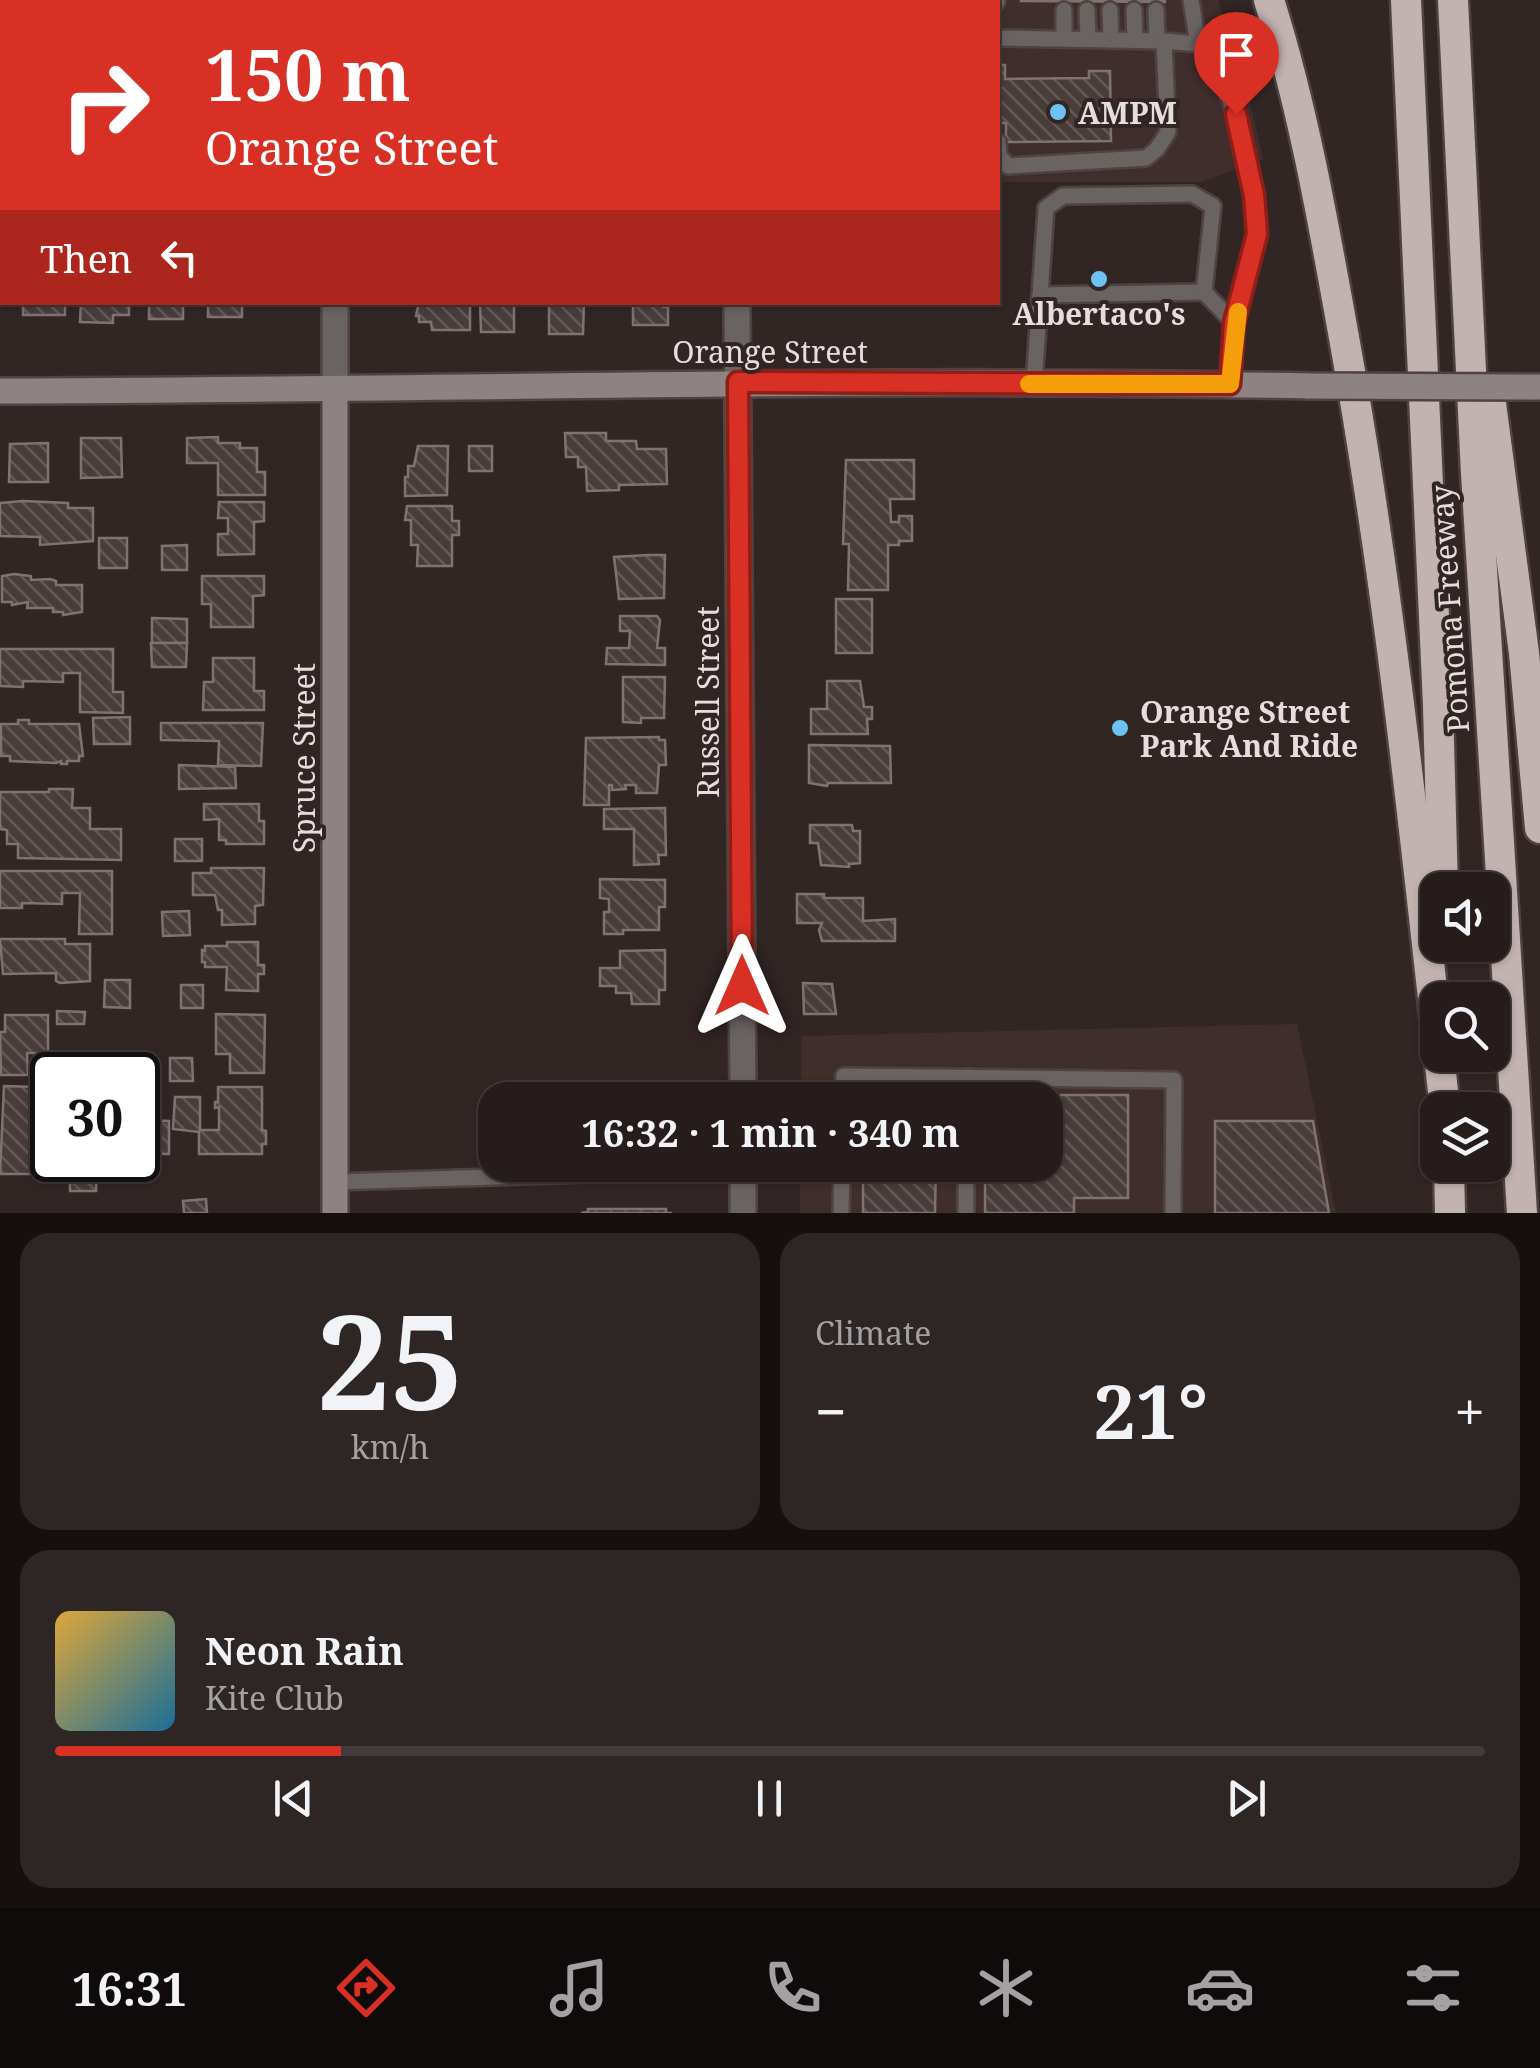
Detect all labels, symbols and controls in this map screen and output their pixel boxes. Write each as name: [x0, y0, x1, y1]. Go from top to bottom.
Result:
pin: [1194, 12, 1279, 115]
text: 150 m: [205, 26, 411, 122]
icon: arrive: [1209, 27, 1264, 82]
icon: right: [40, 40, 170, 170]
place label: AMPM: [1078, 92, 1177, 133]
marker: AMPM: [1047, 101, 1069, 123]
text: Orange Street: [205, 117, 499, 178]
icon: left: [152, 230, 207, 285]
text: Then: [40, 232, 132, 284]
marker: Albertaco's: [1088, 268, 1110, 290]
place label: Albertaco's: [1013, 293, 1185, 334]
street label: Orange Street: [672, 331, 868, 372]
street label: Pomona Freeway: [1420, 484, 1478, 734]
street label: Russell Street: [687, 606, 728, 798]
street label: Spruce Street: [283, 663, 324, 853]
place label: Orange Street Park And Ride: [1140, 691, 1358, 766]
marker: Orange Street Park And Ride: [1109, 717, 1131, 739]
map controls: [1420, 872, 1510, 1182]
button: sound: [1420, 872, 1510, 962]
position arrow: [690, 934, 794, 1038]
button: search: [1420, 982, 1510, 1072]
speed limit sign: 30: [30, 1052, 160, 1182]
button: layers: [1420, 1092, 1510, 1182]
text: 16:32 · 1 min · 340 m: [581, 1106, 960, 1158]
text: 25: [317, 1271, 463, 1448]
text: Climate: [815, 1311, 931, 1354]
text: 21°: [1093, 1359, 1208, 1461]
text: −: [815, 1373, 847, 1448]
text: +: [1454, 1373, 1485, 1448]
text: km/h: [351, 1425, 429, 1468]
text: Neon Rain: [205, 1624, 404, 1676]
text: Kite Club: [205, 1676, 344, 1719]
icon: previous: [266, 1771, 321, 1826]
icon: pause: [742, 1771, 797, 1826]
icon: next: [1219, 1771, 1274, 1826]
icon: directions: [331, 1953, 401, 2023]
icon: music: [544, 1953, 614, 2023]
icon: phone: [758, 1953, 828, 2023]
icon: climate: [971, 1953, 1041, 2023]
icon: car: [1185, 1953, 1255, 2023]
icon: filters: [1398, 1953, 1468, 2023]
text: 16:31: [72, 1958, 187, 2019]

